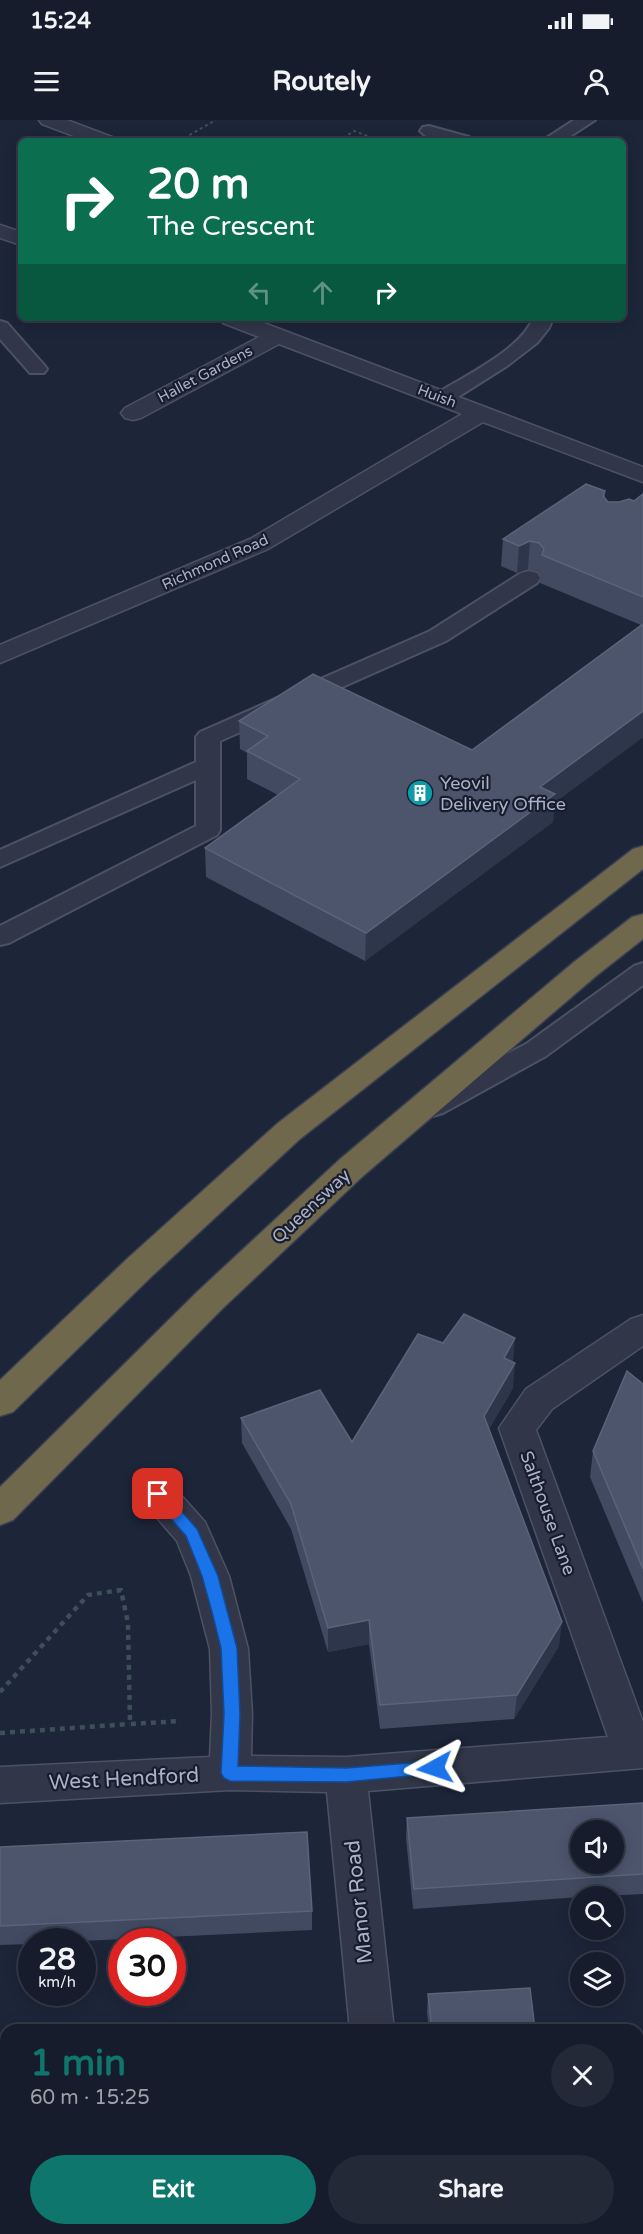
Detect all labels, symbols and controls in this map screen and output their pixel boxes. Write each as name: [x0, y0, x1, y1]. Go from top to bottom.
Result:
text: 15:24: [30, 8, 91, 34]
icon: menu: [30, 65, 63, 98]
text: Routely: [272, 65, 371, 98]
icon: person: [580, 65, 613, 98]
text: 20 m: [147, 159, 249, 210]
icon: right: [48, 162, 126, 240]
text: The Crescent: [147, 210, 315, 243]
icon: left: [243, 276, 276, 309]
icon: ahead: [306, 276, 339, 309]
icon: right: [369, 276, 402, 309]
street label: Hallet Gardens: [154, 341, 256, 407]
street label: Huish: [415, 380, 459, 412]
street label: Richmond Road: [159, 530, 271, 594]
place label: Yeovil Delivery Office: [440, 772, 566, 815]
building icon: Yeovil Delivery Office: [405, 778, 435, 808]
street label: Queensway: [267, 1164, 355, 1248]
street label: Salthouse Lane: [515, 1448, 581, 1578]
pin: [132, 1468, 183, 1519]
icon: arrive: [141, 1477, 174, 1510]
position arrow: [403, 1736, 467, 1800]
street label: West Hendford: [48, 1763, 200, 1795]
map controls: [570, 1820, 624, 2006]
button: sound: [570, 1820, 624, 1874]
street label: Manor Road: [340, 1839, 378, 1965]
button: search: [570, 1886, 624, 1940]
speed limit sign: 30: [108, 1928, 186, 2006]
text: 28: [38, 1941, 76, 1978]
button: layers: [570, 1952, 624, 2006]
text: km/h: [38, 1973, 76, 1991]
text: 1 min: [30, 2042, 126, 2085]
button: close: [551, 2044, 614, 2107]
text: 60 m · 15:25: [30, 2086, 150, 2110]
button: Exit: [30, 2155, 316, 2224]
button: Share: [328, 2155, 614, 2224]

